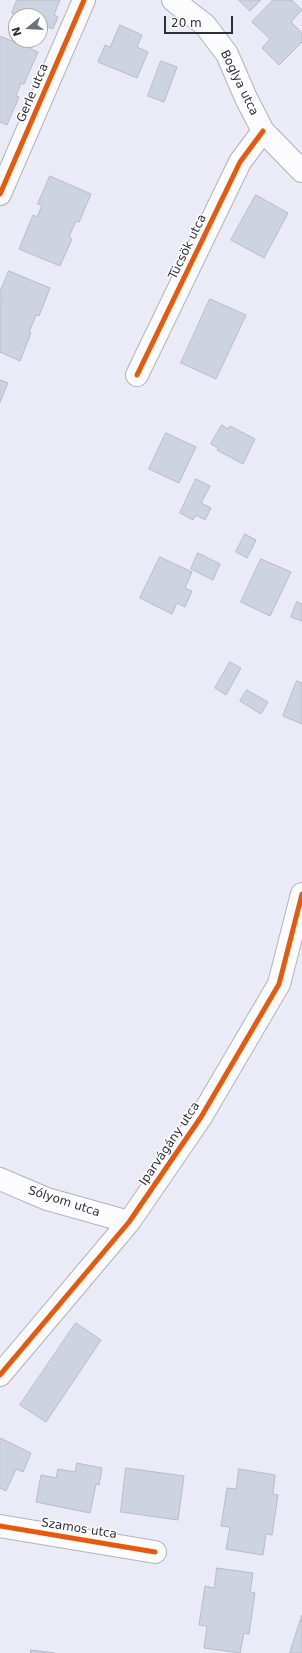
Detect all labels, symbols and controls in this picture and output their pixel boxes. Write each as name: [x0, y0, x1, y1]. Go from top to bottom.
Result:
north arrow: [8, 8, 48, 48]
scale bar: [166, 8, 235, 34]
text: 20 m: [171, 16, 202, 30]
text: N: [9, 25, 25, 38]
street label: Boglya utca: [217, 48, 261, 118]
street label: Gerle utca: [14, 61, 52, 125]
street label: Tücsök utca: [166, 212, 210, 282]
street label: Iparvágány utca: [137, 1099, 203, 1189]
street label: Sólyom utca: [26, 1184, 102, 1220]
street label: Szamos utca: [40, 1516, 118, 1542]

